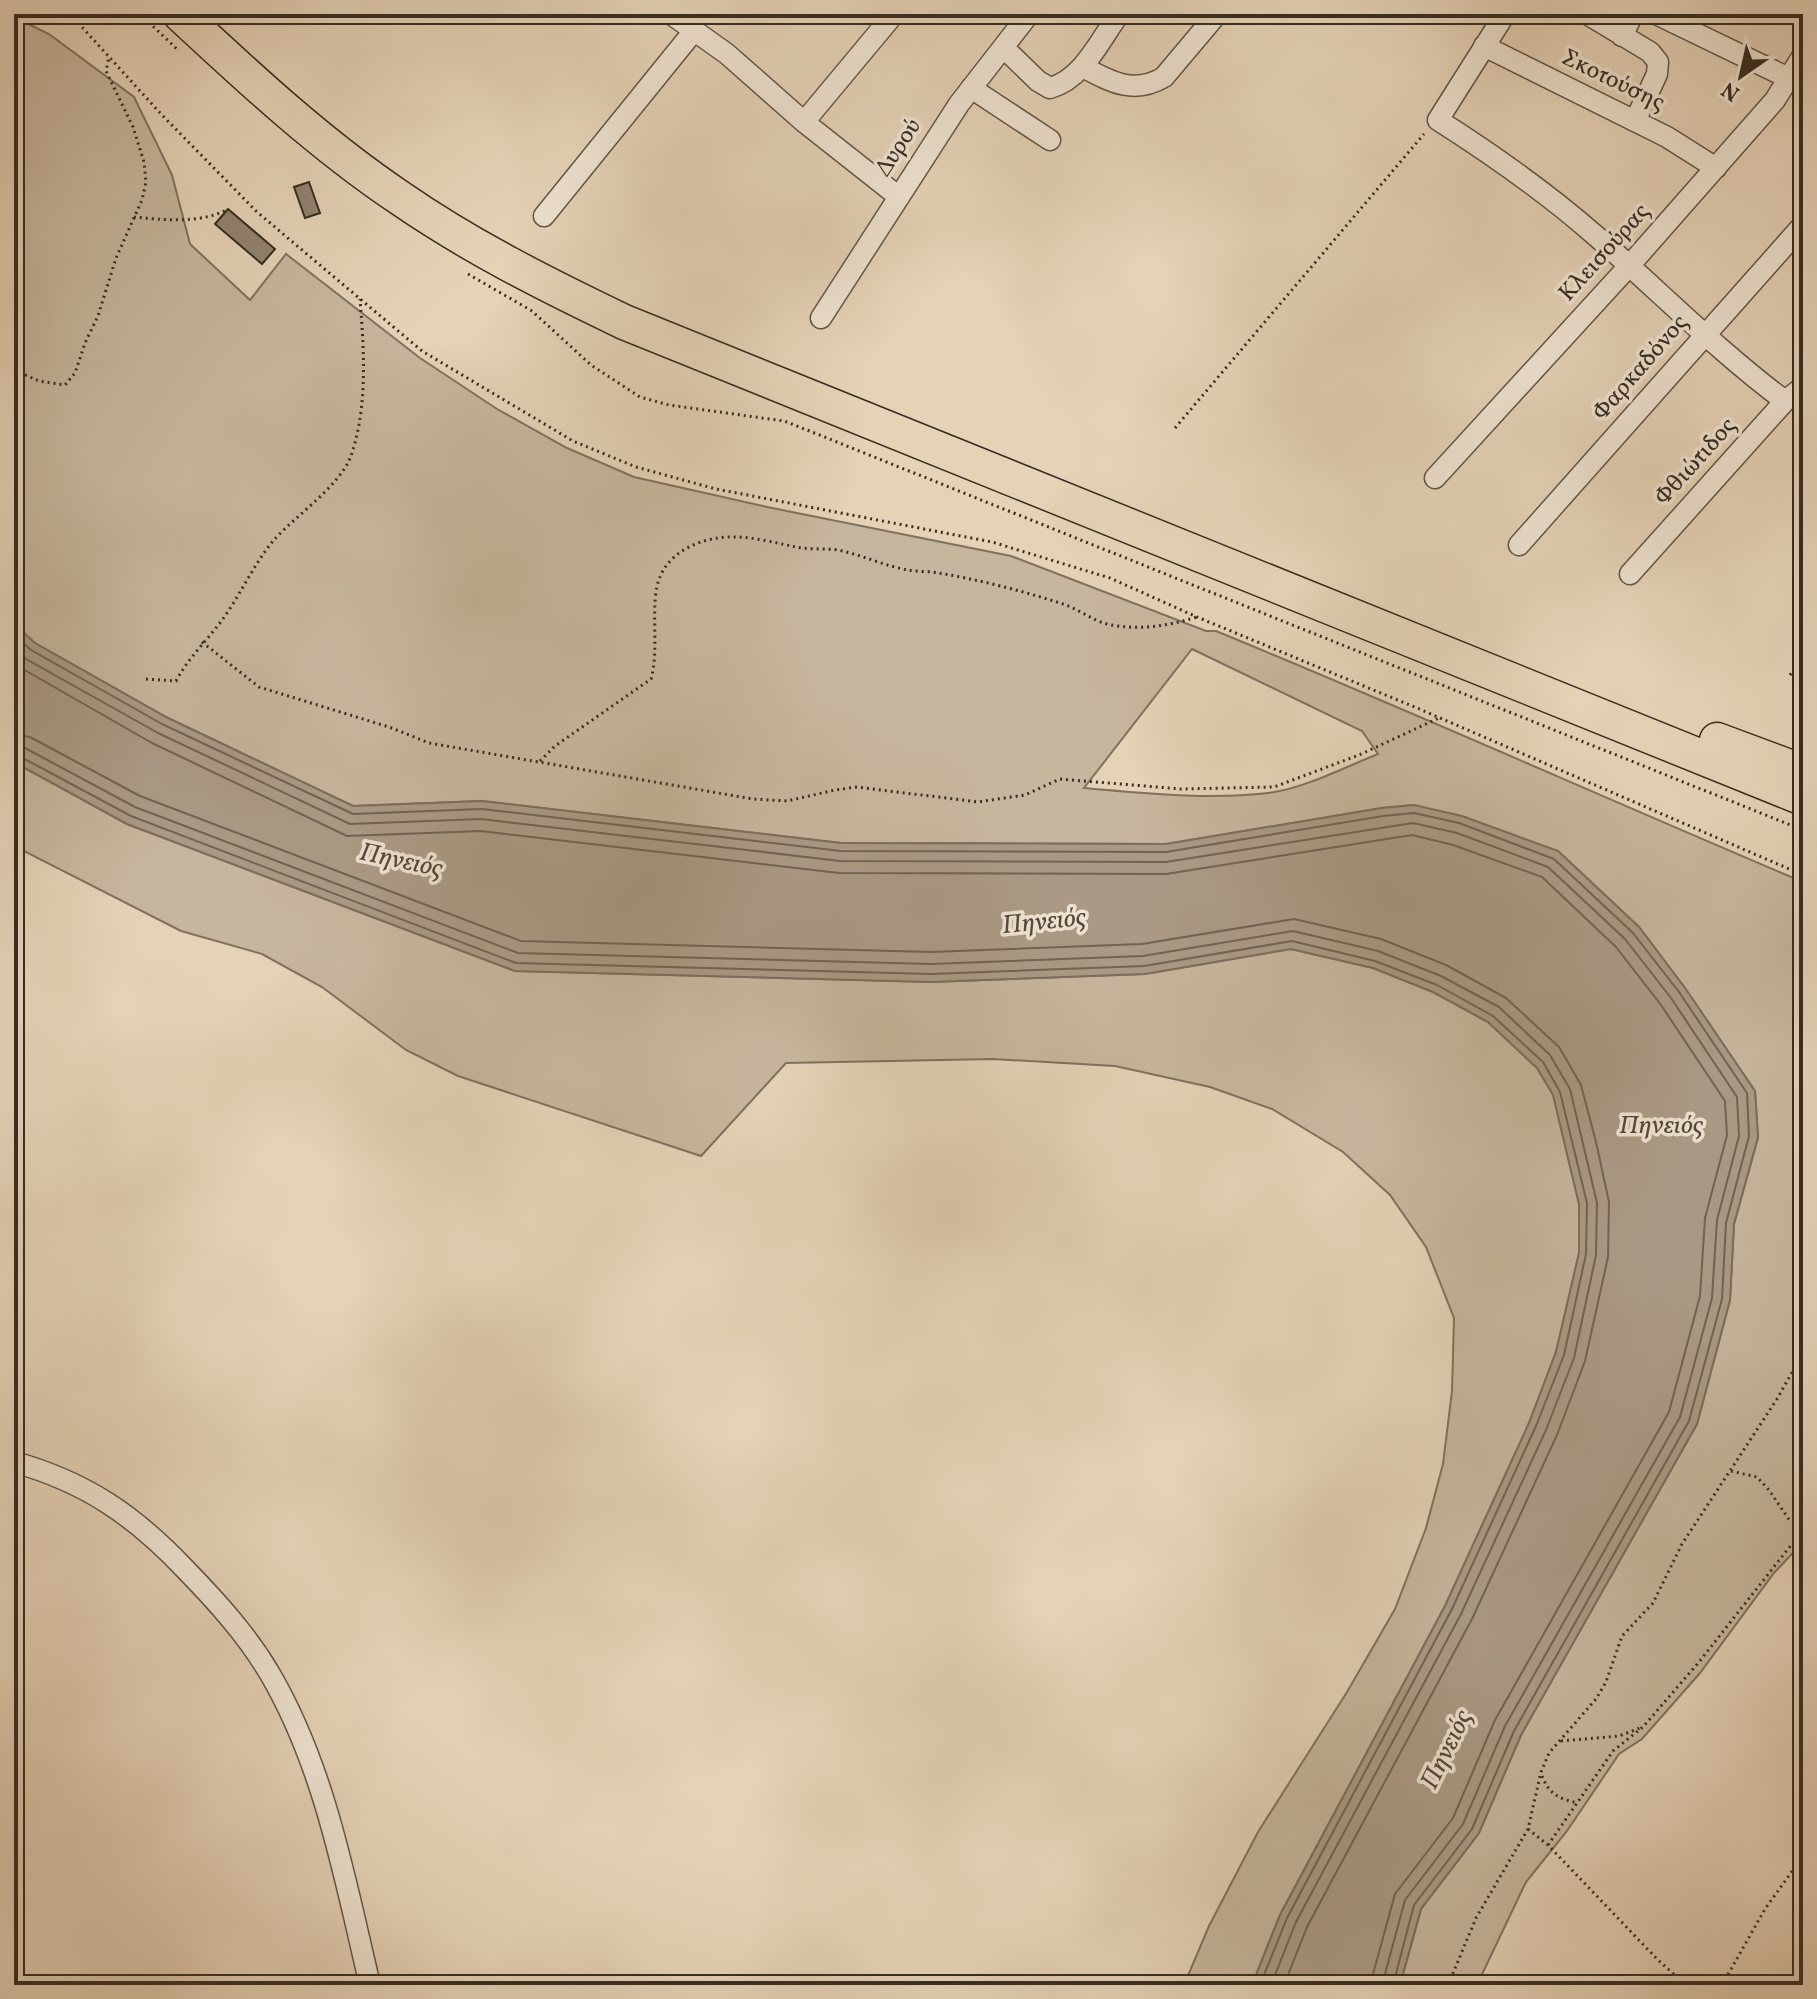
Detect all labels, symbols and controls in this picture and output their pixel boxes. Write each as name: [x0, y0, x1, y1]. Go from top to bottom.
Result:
north arrow: [1701, 36, 1781, 116]
street label: Σκοτούσης: [1555, 41, 1671, 121]
text: N: [1716, 73, 1747, 108]
street label: Δυρού: [868, 112, 930, 184]
street label: Κλεισούρας: [1552, 196, 1658, 310]
street label: Φαρκαδόνος: [1585, 307, 1697, 429]
street label: Φθιώτιδος: [1647, 410, 1745, 514]
water label: Πηνειός: [356, 835, 447, 887]
water label: Πηνειός: [1000, 900, 1088, 944]
water label: Πηνειός: [1619, 1108, 1704, 1144]
water label: Πηνειός: [1412, 1704, 1482, 1796]

